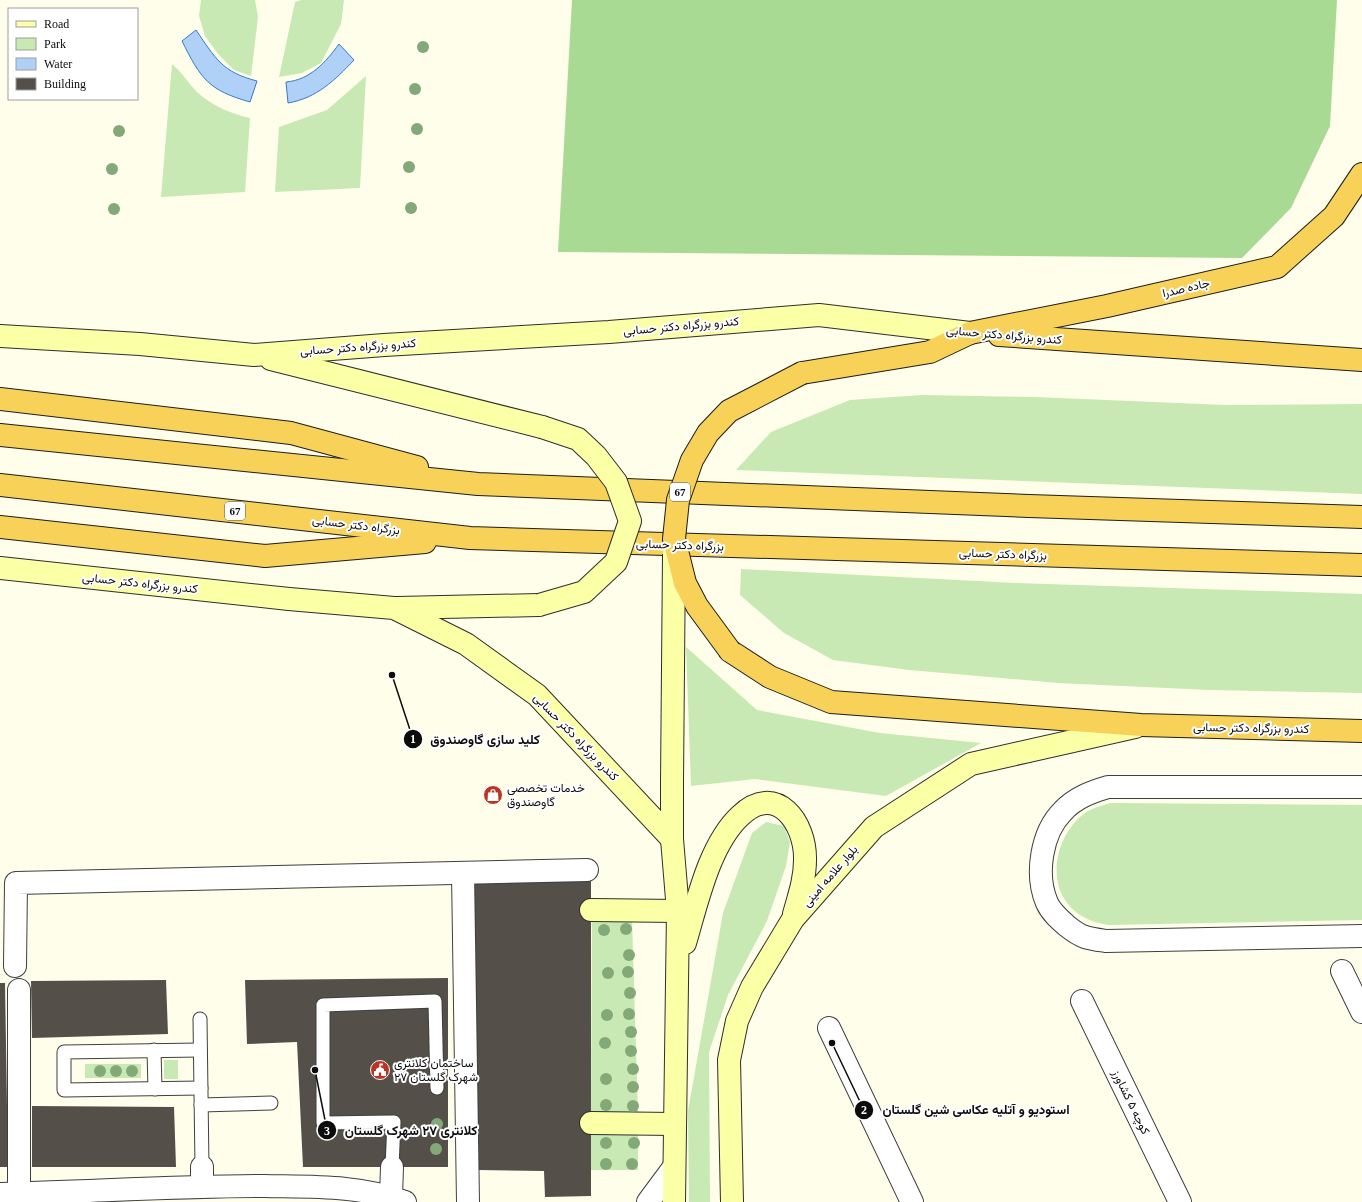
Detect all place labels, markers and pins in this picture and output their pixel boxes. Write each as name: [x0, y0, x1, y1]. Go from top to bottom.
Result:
callout: کلید سازی گاوصندوق: [403, 727, 548, 752]
place label: خدمات تخصصی گاوصندوق: [507, 781, 585, 810]
shop icon: خدمات تخصصی گاوصندوق: [482, 784, 504, 806]
place label: ساختمان کلانتری ۲۷ شهرک گلستان: [394, 1056, 478, 1085]
public building icon: ساختمان کلانتری ۲۷ شهرک گلستان: [369, 1059, 391, 1081]
callout: استودیو و آتلیه عکاسی شین گلستان: [854, 1097, 1077, 1122]
callout: کلانتری ۲۷ شهرک گلستان: [317, 1118, 485, 1143]

